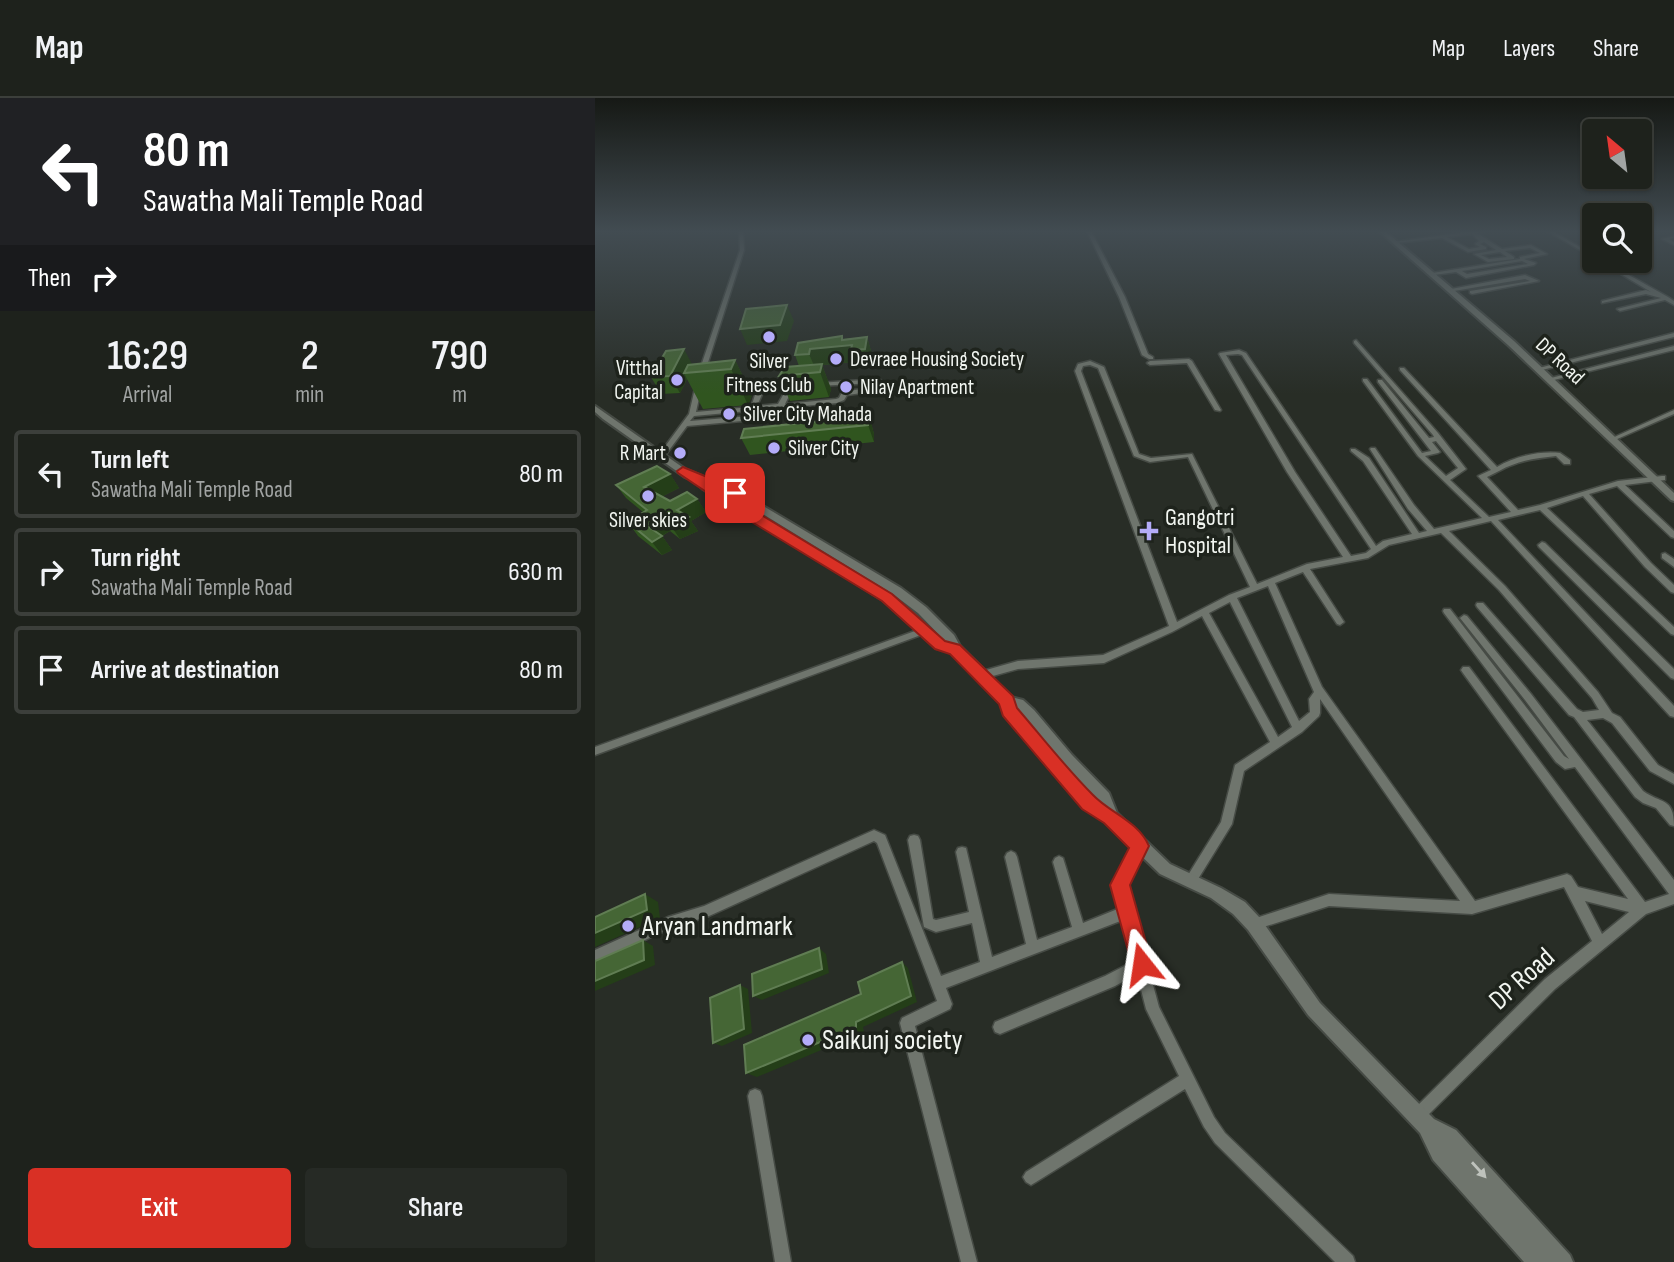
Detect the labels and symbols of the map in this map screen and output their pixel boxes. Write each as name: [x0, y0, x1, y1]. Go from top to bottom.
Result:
north arrow: [1582, 119, 1652, 189]
marker: Silver Fitness Club: [761, 329, 777, 345]
street label: DP Road: [1530, 332, 1590, 390]
place label: Devraee Housing Society: [850, 347, 1024, 372]
place label: Silver Fitness Club: [726, 349, 812, 398]
marker: Devraee Housing Society: [828, 351, 844, 367]
place label: Vitthal Capital: [614, 356, 663, 405]
marker: Vitthal Capital: [669, 372, 685, 388]
place label: Nilay Apartment: [860, 375, 974, 400]
marker: Nilay Apartment: [838, 379, 854, 395]
place label: Silver City Mahada: [743, 402, 872, 427]
marker: Silver City Mahada: [721, 406, 737, 422]
place label: Silver City: [788, 436, 859, 461]
marker: Silver City: [766, 440, 782, 456]
place label: R Mart: [620, 441, 666, 466]
marker: R Mart: [672, 445, 688, 461]
pin: [705, 463, 765, 523]
marker: Silver skies: [640, 488, 656, 504]
place label: Gangotri Hospital: [1165, 503, 1234, 560]
place label: Silver skies: [609, 508, 687, 533]
marker: Gangotri Hospital: [1139, 521, 1159, 541]
place label: Aryan Landmark: [641, 910, 793, 943]
marker: Aryan Landmark: [620, 918, 636, 934]
position arrow: [1105, 927, 1179, 1001]
street label: DP Road: [1482, 941, 1562, 1017]
place label: Saikunj society: [822, 1024, 963, 1057]
marker: Saikunj society: [800, 1032, 816, 1048]
one-way arrow: [1470, 1161, 1486, 1178]

